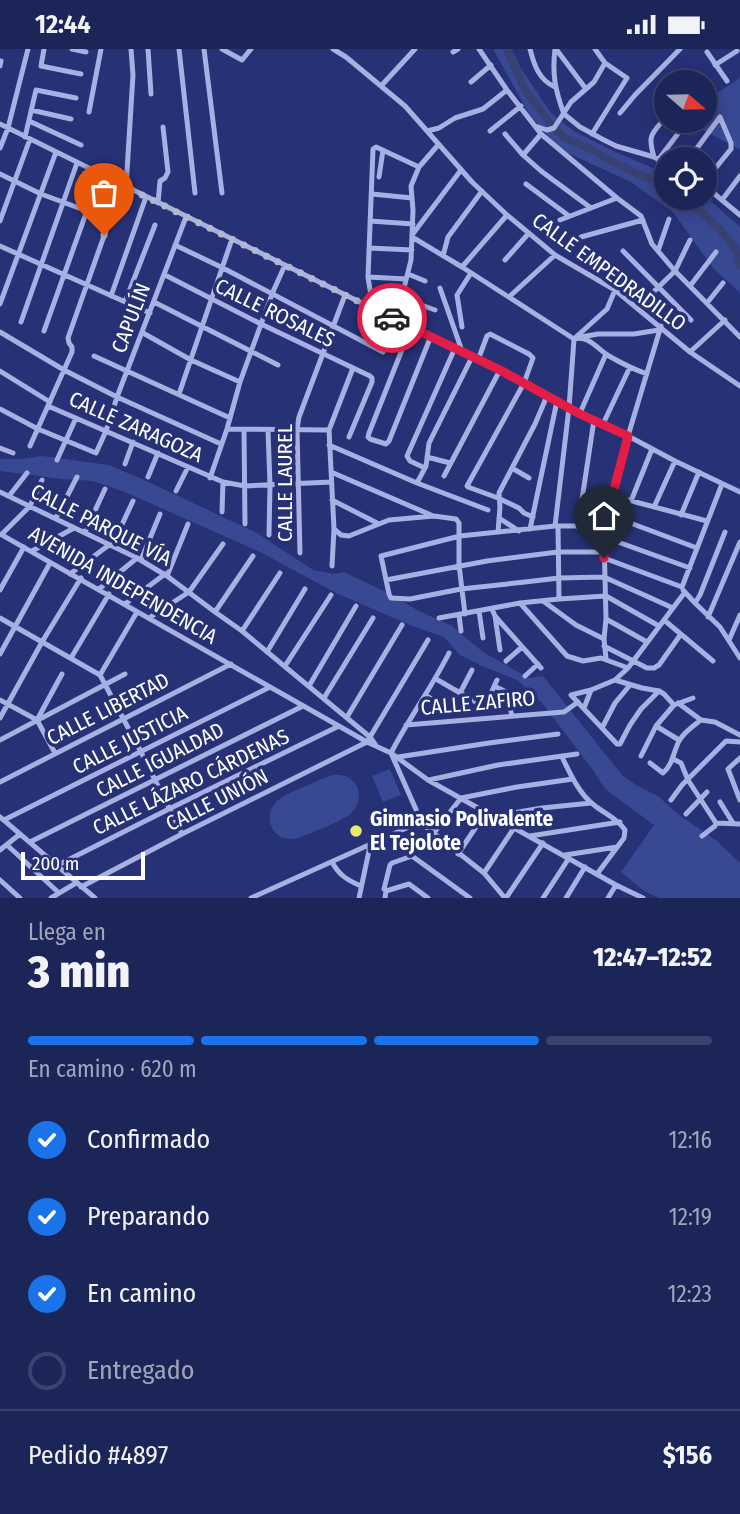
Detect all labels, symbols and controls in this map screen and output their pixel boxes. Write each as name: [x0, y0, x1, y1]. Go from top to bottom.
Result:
text: 12:44: [35, 9, 91, 40]
north arrow: [654, 70, 718, 133]
map controls: [654, 70, 717, 210]
button: locate: [654, 147, 717, 210]
pin: [74, 163, 134, 235]
icon: bag: [85, 174, 123, 212]
street label: CALLE EMPEDRADILLO: [527, 207, 691, 337]
street label: CALLE ROSALES: [211, 273, 339, 353]
street label: CAPULÍN: [106, 279, 156, 357]
courier: [357, 283, 427, 353]
icon: car: [373, 299, 411, 337]
street label: CALLE ZARAGOZA: [65, 386, 207, 468]
street label: CALLE LAUREL: [272, 423, 298, 542]
street label: CALLE PARQUE VÍA: [26, 478, 176, 572]
pin: [574, 486, 634, 558]
icon: home: [585, 497, 623, 535]
street label: AVENIDA INDEPENDENCIA: [24, 520, 222, 650]
street label: CALLE LIBERTAD: [42, 667, 174, 751]
street label: CALLE ZAFIRO: [419, 685, 537, 721]
street label: CALLE JUSTICIA: [68, 700, 192, 780]
street label: CALLE IGUALDAD: [92, 717, 228, 803]
street label: CALLE LÁZARO CÁRDENAS: [89, 723, 293, 841]
street label: CALLE UNIÓN: [161, 763, 273, 837]
place label: Gimnasio Polivalente El Tejolote: [370, 806, 554, 856]
marker: Gimnasio Polivalente El Tejolote: [348, 823, 364, 839]
scale bar: [21, 849, 145, 881]
text: 200 m: [32, 852, 79, 875]
text: Llega en: [28, 918, 106, 946]
text: 12:47–12:52: [593, 942, 712, 973]
text: 3 min: [28, 944, 130, 999]
text: En camino · 620 m: [28, 1055, 197, 1083]
icon: check: [28, 1121, 66, 1159]
text: Confirmado: [87, 1124, 210, 1155]
text: 12:16: [669, 1126, 712, 1154]
icon: check: [28, 1198, 66, 1236]
text: Preparando: [87, 1201, 210, 1232]
text: 12:19: [669, 1203, 712, 1231]
icon: check: [28, 1275, 66, 1313]
text: En camino: [87, 1278, 196, 1309]
text: 12:23: [668, 1280, 712, 1308]
text: Entregado: [87, 1355, 194, 1386]
text: Pedido #4897: [28, 1440, 168, 1471]
text: $156: [663, 1440, 712, 1471]

